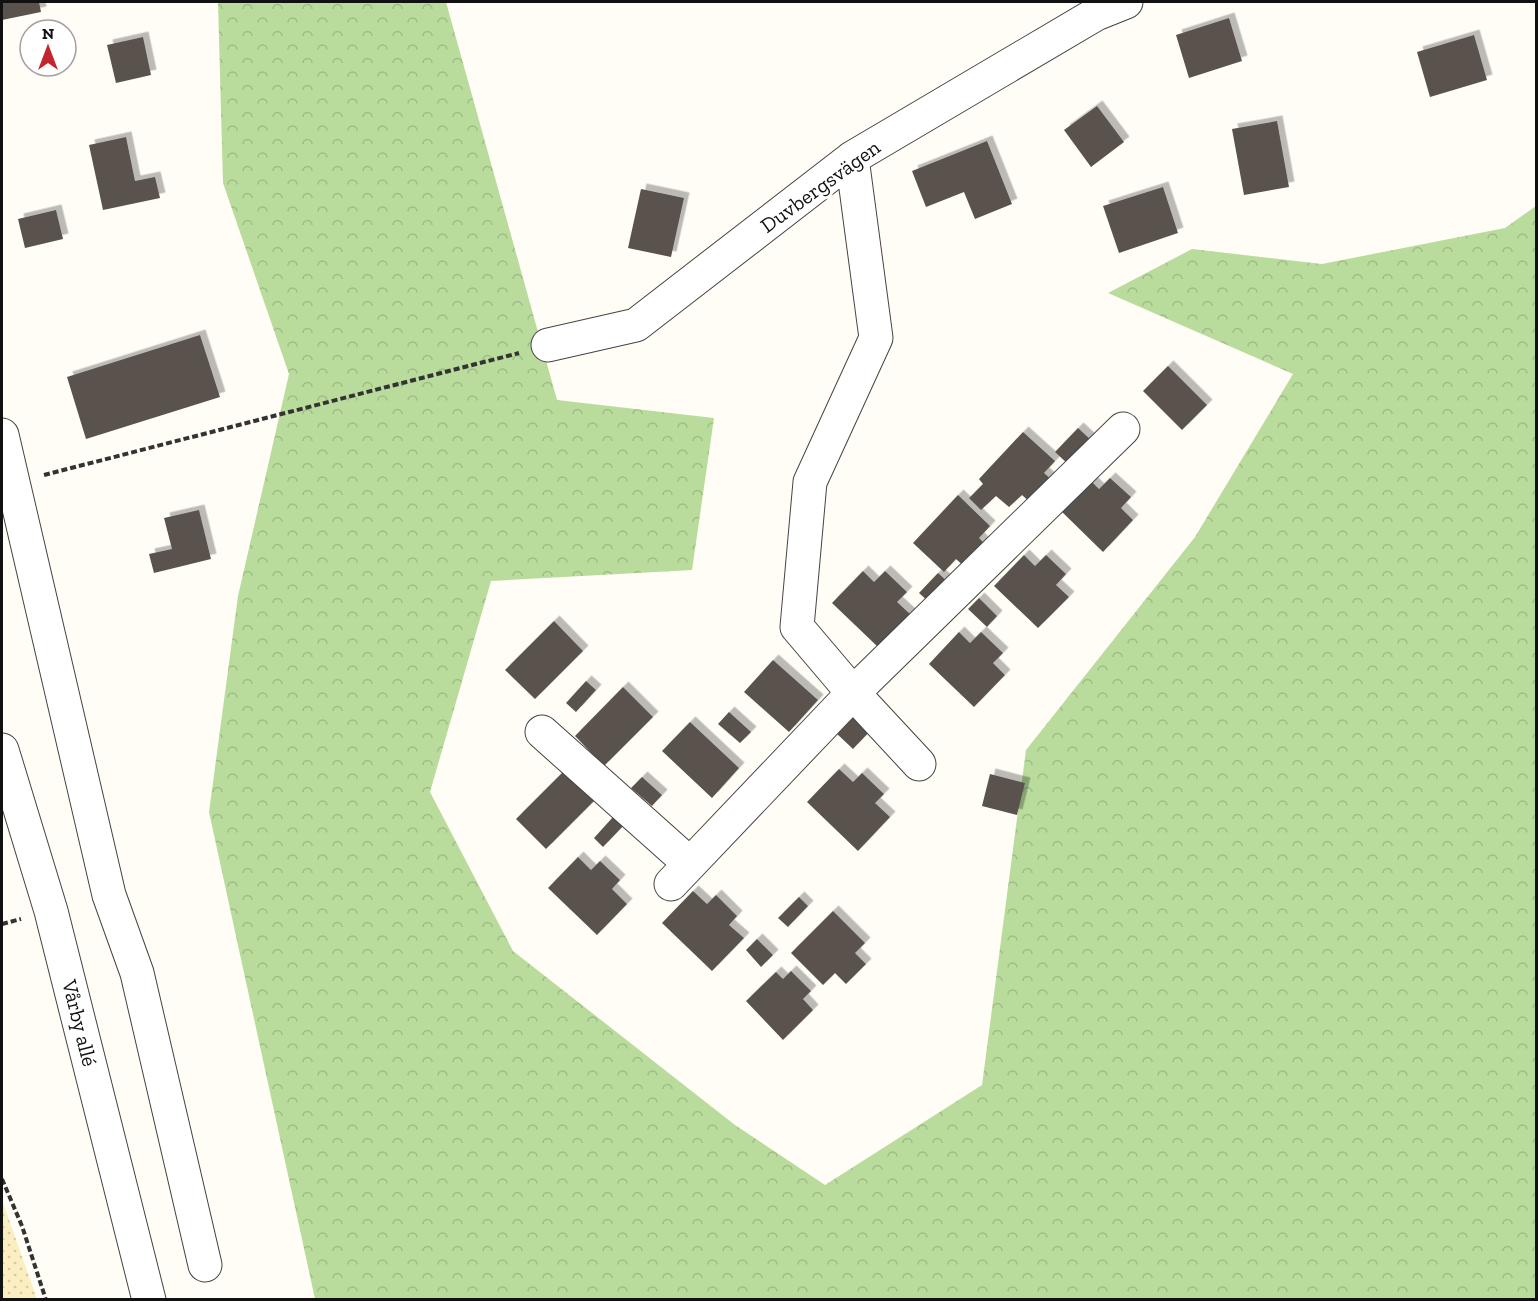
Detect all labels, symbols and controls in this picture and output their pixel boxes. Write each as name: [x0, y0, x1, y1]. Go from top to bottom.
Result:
north arrow: [18, 18, 78, 78]
text: N: [42, 24, 54, 43]
street label: Duvbergsvägen: [755, 134, 885, 238]
street label: Vårby allé: [57, 976, 103, 1069]

